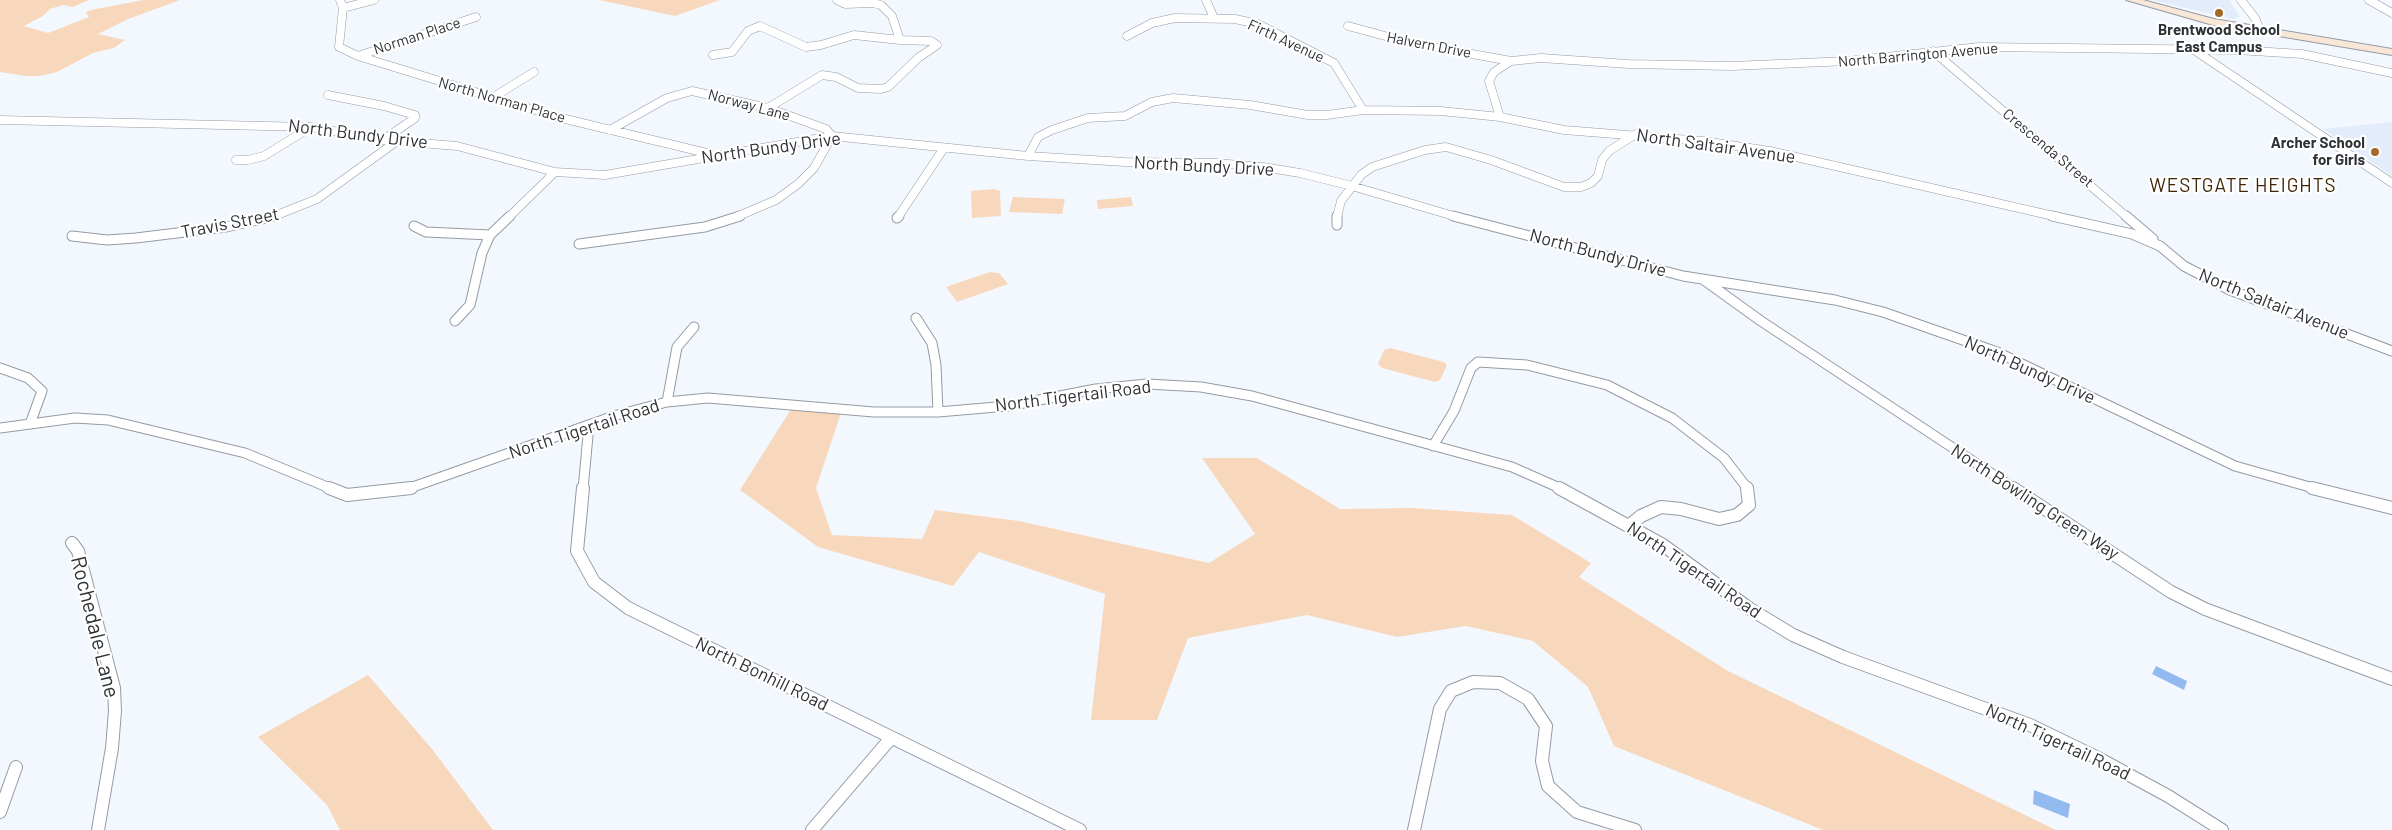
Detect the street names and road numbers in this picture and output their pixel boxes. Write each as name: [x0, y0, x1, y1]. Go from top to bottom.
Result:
street label: Norman Place: [371, 13, 463, 59]
street label: Firth Avenue: [1245, 15, 1327, 67]
street label: Halvern Drive: [1385, 28, 1473, 62]
street label: North Barrington Avenue: [1837, 39, 1999, 71]
street label: North Norman Place: [436, 73, 568, 127]
street label: Norway Lane: [706, 85, 792, 125]
street label: Crescenda Street: [1999, 105, 2097, 191]
street label: North Bundy Drive: [287, 115, 429, 153]
street label: North Saltair Avenue: [1635, 124, 1797, 168]
street label: North Bundy Drive: [700, 128, 842, 168]
street label: North Bundy Drive: [1133, 152, 1275, 180]
street label: Travis Street: [179, 203, 281, 243]
street label: North Bundy Drive: [1527, 224, 1669, 282]
street label: North Saltair Avenue: [2196, 264, 2352, 344]
street label: North Bundy Drive: [1961, 332, 2099, 408]
street label: North Tigertail Road: [994, 376, 1152, 416]
street label: North Tigertail Road: [506, 394, 662, 464]
street label: North Bowling Green Way: [1947, 439, 2123, 565]
street label: North Tigertail Road: [1623, 517, 1765, 623]
street label: Rochedale Lane: [65, 554, 125, 700]
street label: North Bonhill Road: [692, 632, 832, 716]
street label: North Tigertail Road: [1982, 699, 2134, 785]

